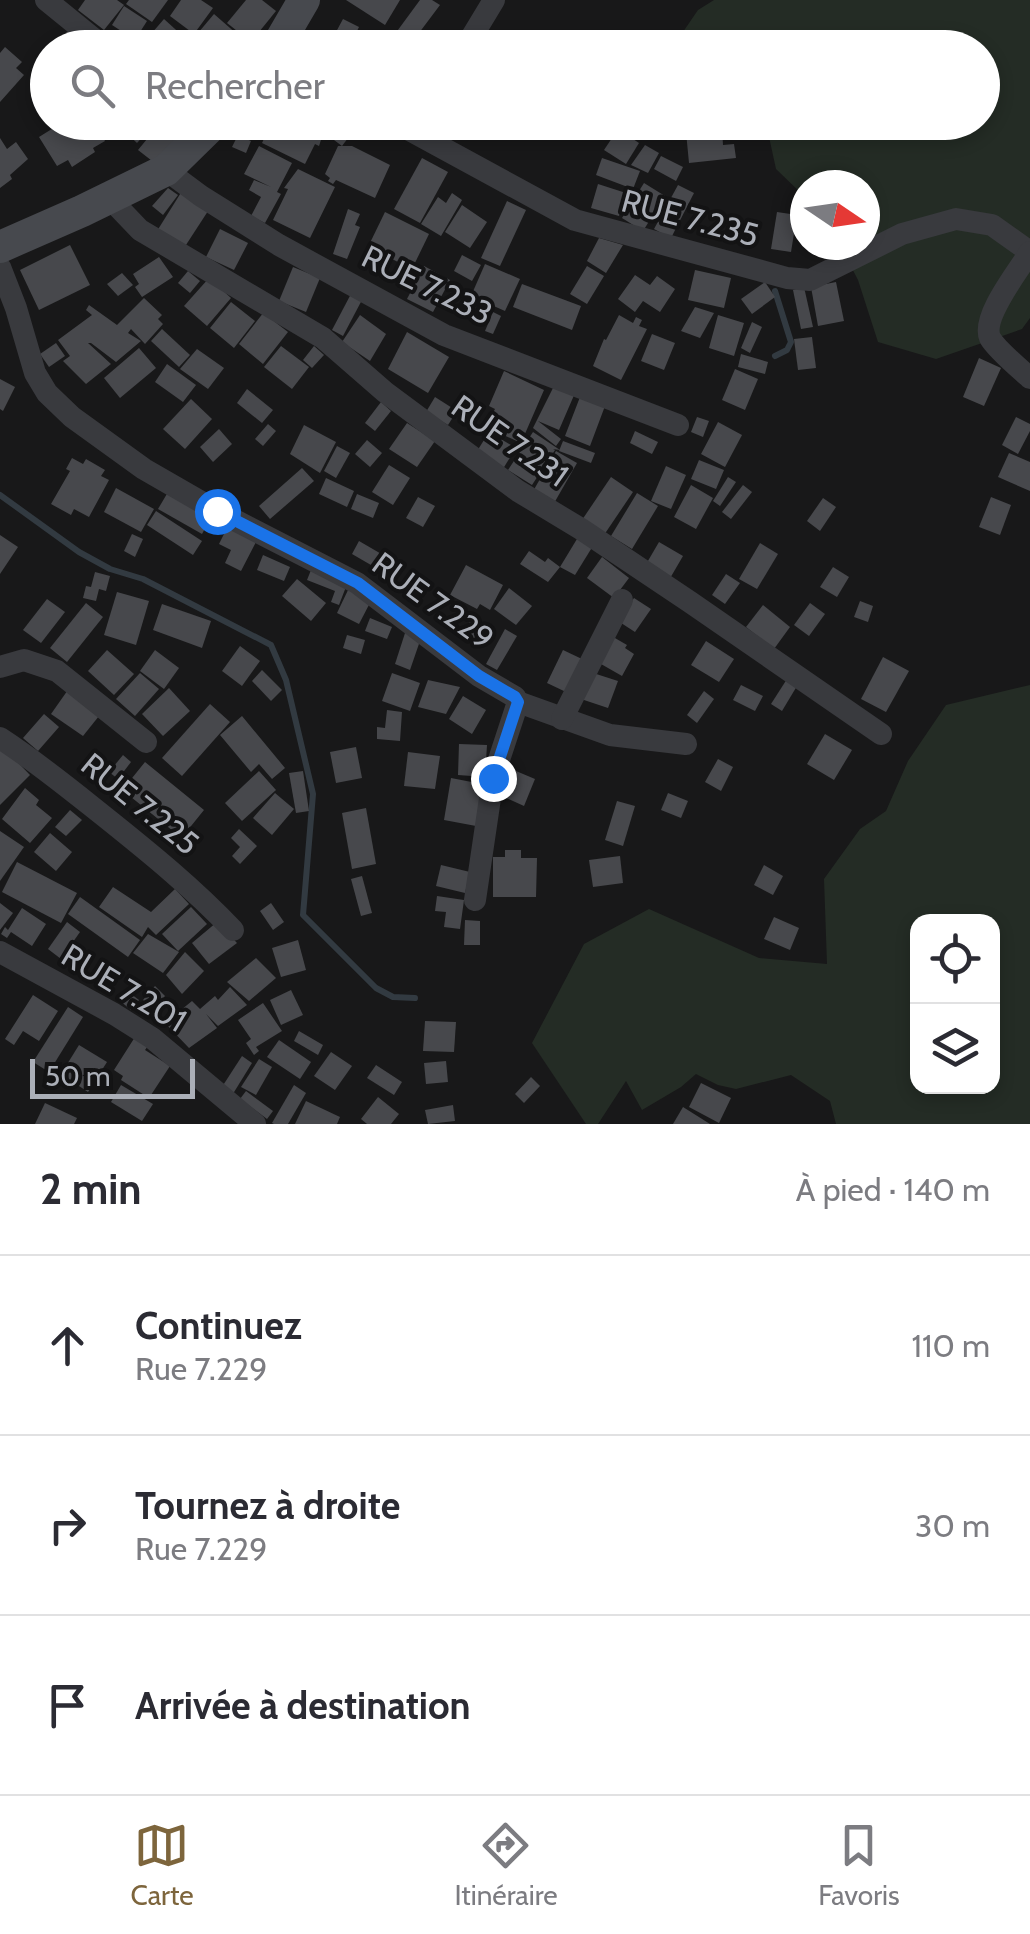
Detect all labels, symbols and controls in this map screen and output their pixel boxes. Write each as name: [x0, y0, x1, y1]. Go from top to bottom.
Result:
search box: [30, 30, 1000, 140]
icon: search: [65, 58, 120, 113]
text: Rechercher: [145, 62, 325, 109]
north arrow: [790, 170, 880, 260]
street label: RUE 7.235: [617, 181, 763, 255]
street label: RUE 7.233: [356, 236, 499, 333]
street label: RUE 7.231: [444, 386, 576, 495]
route start: [195, 489, 241, 535]
street label: RUE 7.229: [365, 543, 502, 658]
street label: RUE 7.225: [74, 744, 207, 863]
route end: [471, 756, 517, 802]
map controls: [910, 914, 1000, 1094]
button: locate: [910, 914, 1000, 1004]
street label: RUE 7.201: [55, 935, 194, 1040]
button: layers: [910, 1004, 1000, 1094]
scale bar: [30, 1054, 195, 1098]
text: 50 m: [45, 1059, 111, 1093]
text: 2 min: [40, 1163, 141, 1215]
text: À pied · 140 m: [796, 1170, 990, 1209]
text: Continuez: [135, 1302, 302, 1349]
icon: ahead: [40, 1318, 95, 1373]
text: 110 m: [912, 1326, 990, 1365]
text: Rue 7.229: [135, 1349, 267, 1388]
text: Tournez à droite: [135, 1482, 400, 1529]
icon: right: [40, 1498, 95, 1553]
text: 30 m: [915, 1506, 990, 1545]
text: Rue 7.229: [135, 1529, 267, 1568]
icon: arrive: [40, 1678, 95, 1733]
text: Arrivée à destination: [135, 1682, 471, 1729]
tab: Carte: [130, 1818, 194, 1912]
tab: Itinéraire: [454, 1818, 558, 1912]
tab: Favoris: [818, 1818, 900, 1912]

